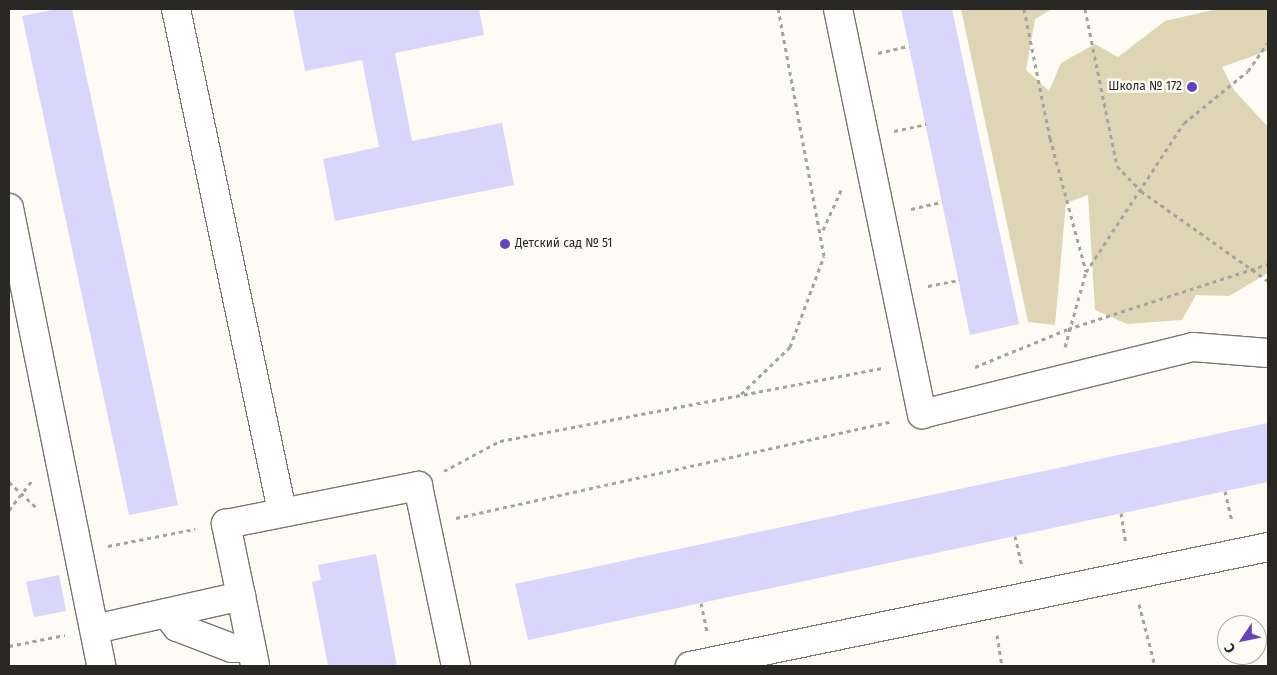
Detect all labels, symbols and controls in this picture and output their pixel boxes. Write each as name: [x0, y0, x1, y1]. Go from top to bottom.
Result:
place label: Школа № 172: [1108, 80, 1182, 94]
marker: Школа № 172: [1186, 81, 1198, 93]
place label: Детский сад № 51: [515, 237, 612, 251]
marker: Детский сад № 51: [499, 238, 511, 250]
north arrow: [1217, 615, 1267, 665]
text: С: [1221, 640, 1239, 656]

